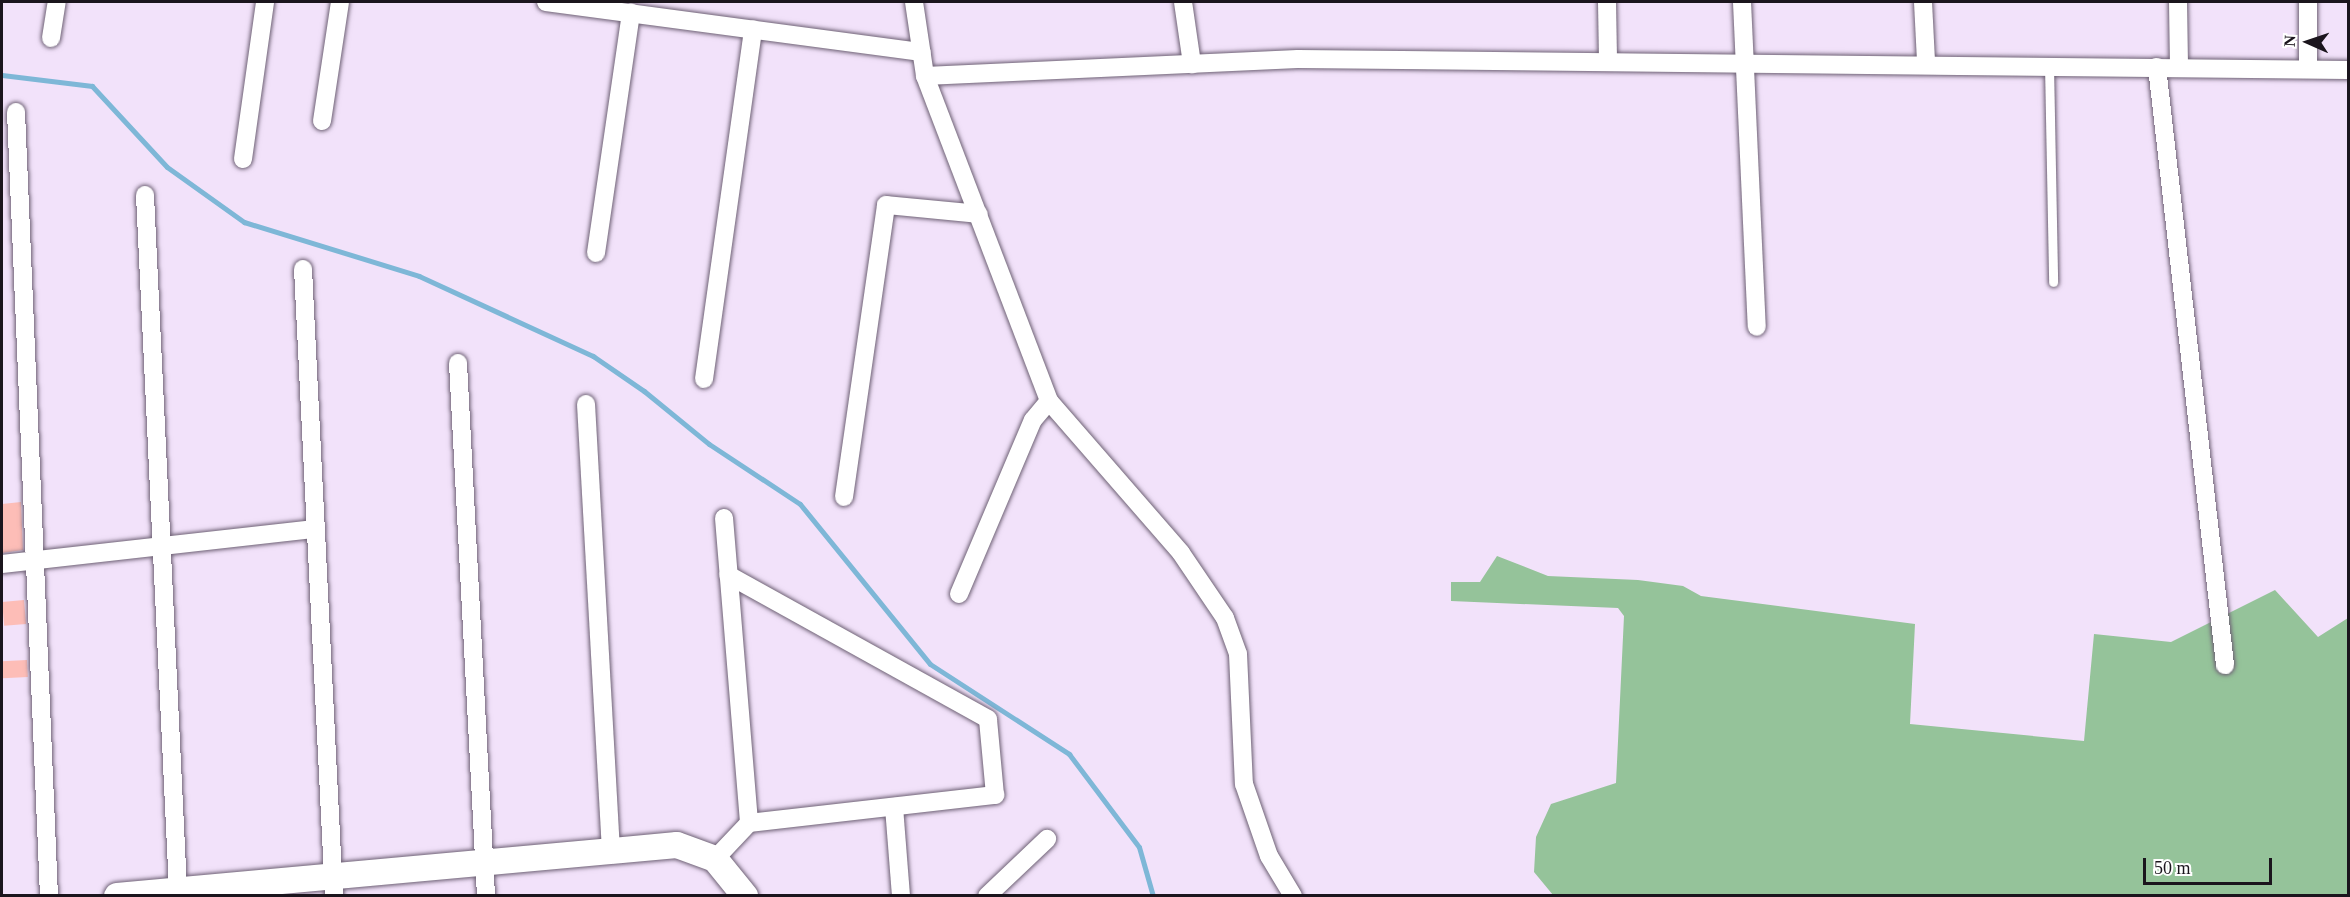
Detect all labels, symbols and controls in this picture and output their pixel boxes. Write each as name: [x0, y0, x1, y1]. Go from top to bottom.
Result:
north arrow: [2278, 12, 2338, 72]
text: N: [2281, 35, 2298, 47]
scale bar: [2146, 846, 2275, 884]
text: 50 m: [2154, 858, 2191, 878]

